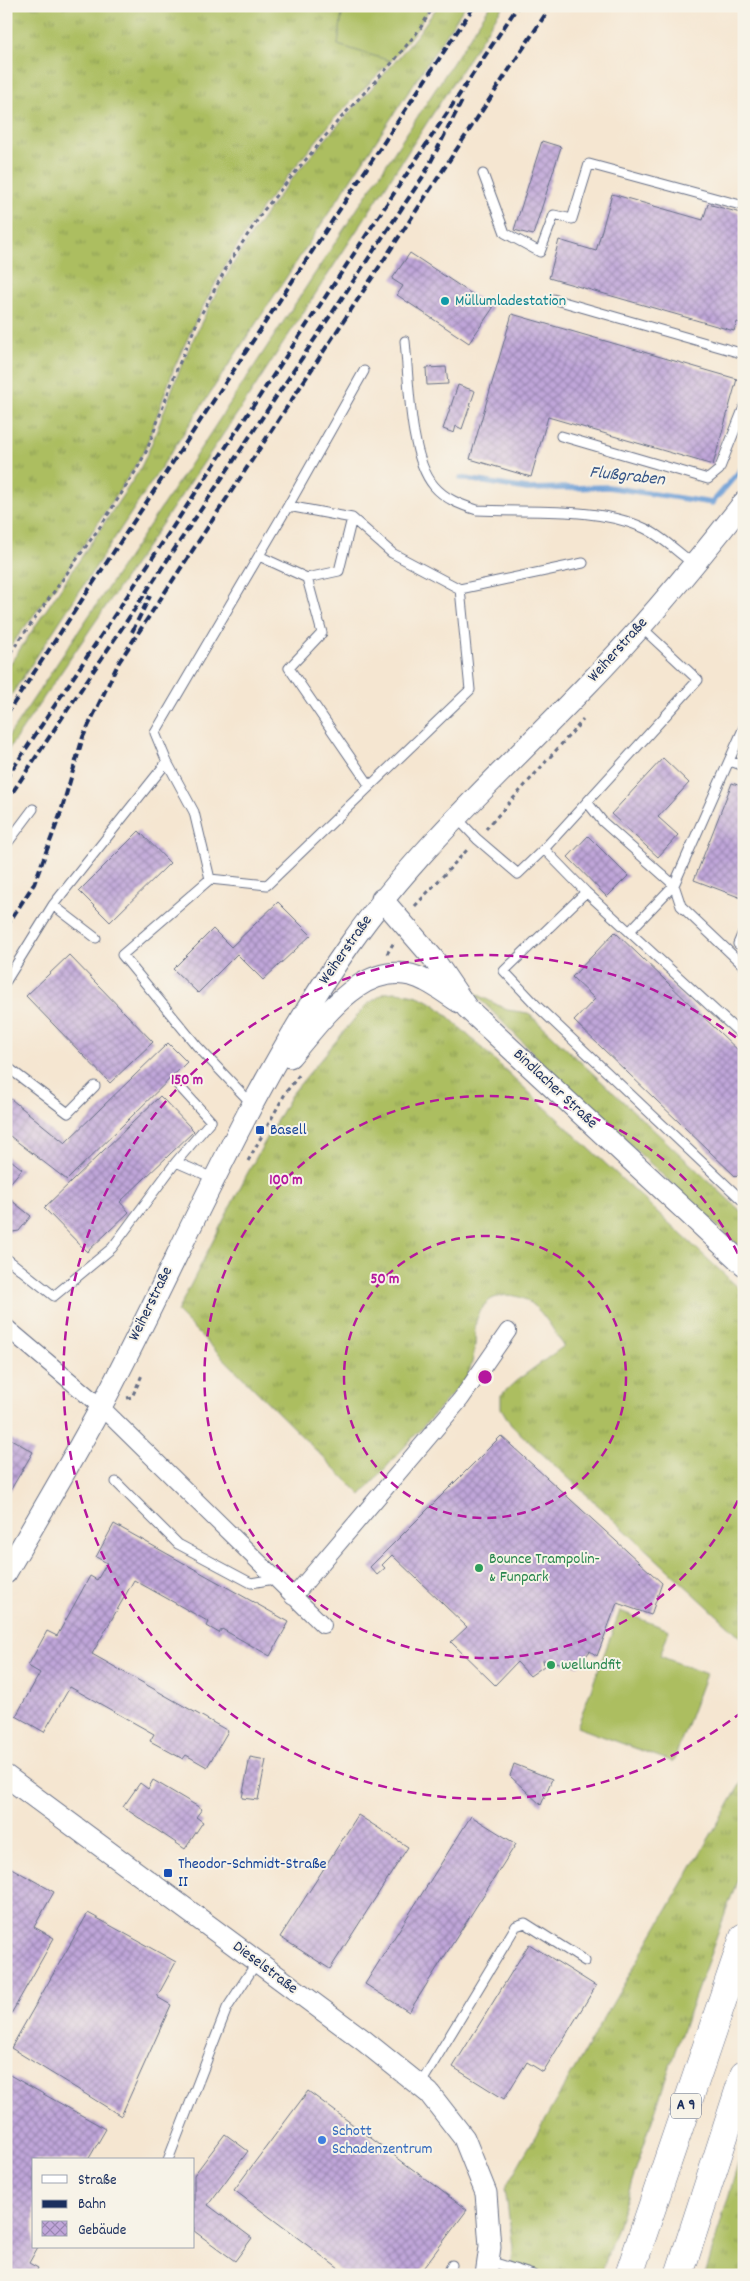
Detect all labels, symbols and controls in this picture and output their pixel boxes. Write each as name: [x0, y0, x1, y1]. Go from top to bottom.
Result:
place label: Müllumladestation: [455, 290, 566, 313]
marker: Müllumladestation: [439, 295, 451, 307]
water label: Flußgraben: [588, 461, 667, 493]
street label: Weiherstraße: [583, 613, 653, 687]
street label: Weiherstraße: [314, 911, 378, 989]
street label: Bindlacher Straße: [508, 1044, 602, 1134]
text: 150 m: [171, 1070, 203, 1092]
place label: Basell: [270, 1119, 307, 1142]
marker: Basell: [254, 1124, 266, 1136]
text: 100 m: [269, 1170, 303, 1192]
street label: Weiherstraße: [123, 1263, 179, 1345]
text: 50 m: [371, 1269, 399, 1291]
centre of rings: [476, 1368, 494, 1386]
place label: Bounce Trampolin- & Funpark: [489, 1548, 600, 1589]
marker: Bounce Trampolin- & Funpark: [473, 1562, 485, 1574]
place label: wellundfit: [561, 1654, 621, 1677]
marker: wellundfit: [545, 1659, 557, 1671]
place label: Theodor-Schmidt-Straße II: [178, 1853, 327, 1894]
marker: Theodor-Schmidt-Straße II: [162, 1867, 174, 1879]
street label: Dieselstraße: [228, 1936, 302, 2000]
road number: A 9: [671, 2094, 701, 2118]
place label: Schott Schadenzentrum: [332, 2120, 433, 2161]
marker: Schott Schadenzentrum: [316, 2134, 328, 2146]
legend: [32, 2158, 195, 2248]
text: Straße: [78, 2170, 117, 2192]
text: Bahn: [78, 2194, 106, 2216]
text: Gebäude: [78, 2220, 127, 2242]

